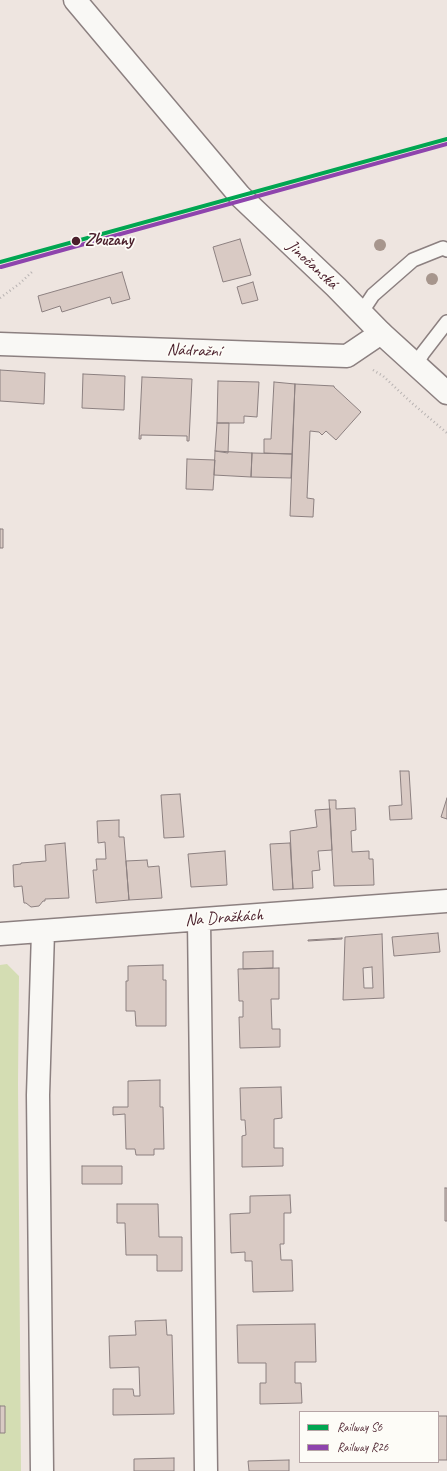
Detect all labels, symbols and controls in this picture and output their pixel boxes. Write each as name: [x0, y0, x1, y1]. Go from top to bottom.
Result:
place label: Zbuzany: [85, 231, 133, 251]
marker: Zbuzany: [70, 235, 82, 247]
street label: Jinočanská: [282, 236, 342, 294]
street label: Nádražní: [167, 340, 221, 362]
street label: Na Dražkách: [184, 905, 264, 931]
legend: [299, 1411, 439, 1463]
text: Railway S6: [337, 1419, 382, 1435]
text: Railway R26: [337, 1439, 388, 1455]

